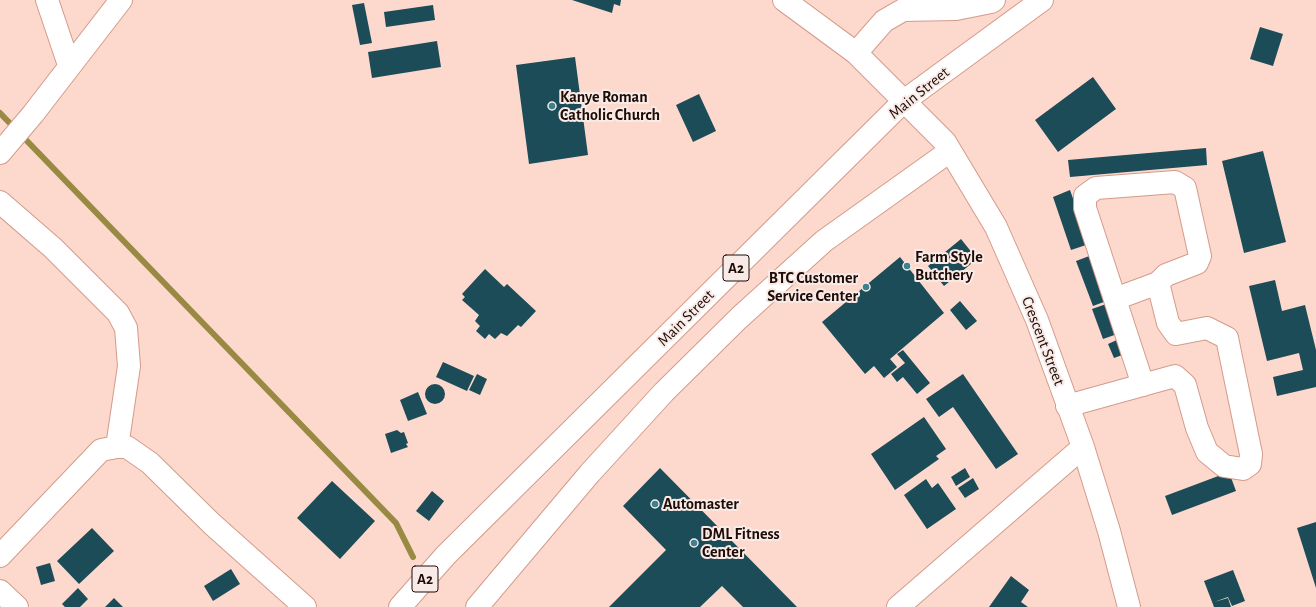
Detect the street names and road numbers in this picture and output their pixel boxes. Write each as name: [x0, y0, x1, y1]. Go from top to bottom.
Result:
street label: Main Street: [885, 63, 953, 123]
road number: A2: [723, 255, 749, 281]
street label: Main Street: [654, 286, 718, 350]
street label: Crescent Street: [1017, 294, 1069, 388]
road number: A2: [412, 566, 438, 592]

